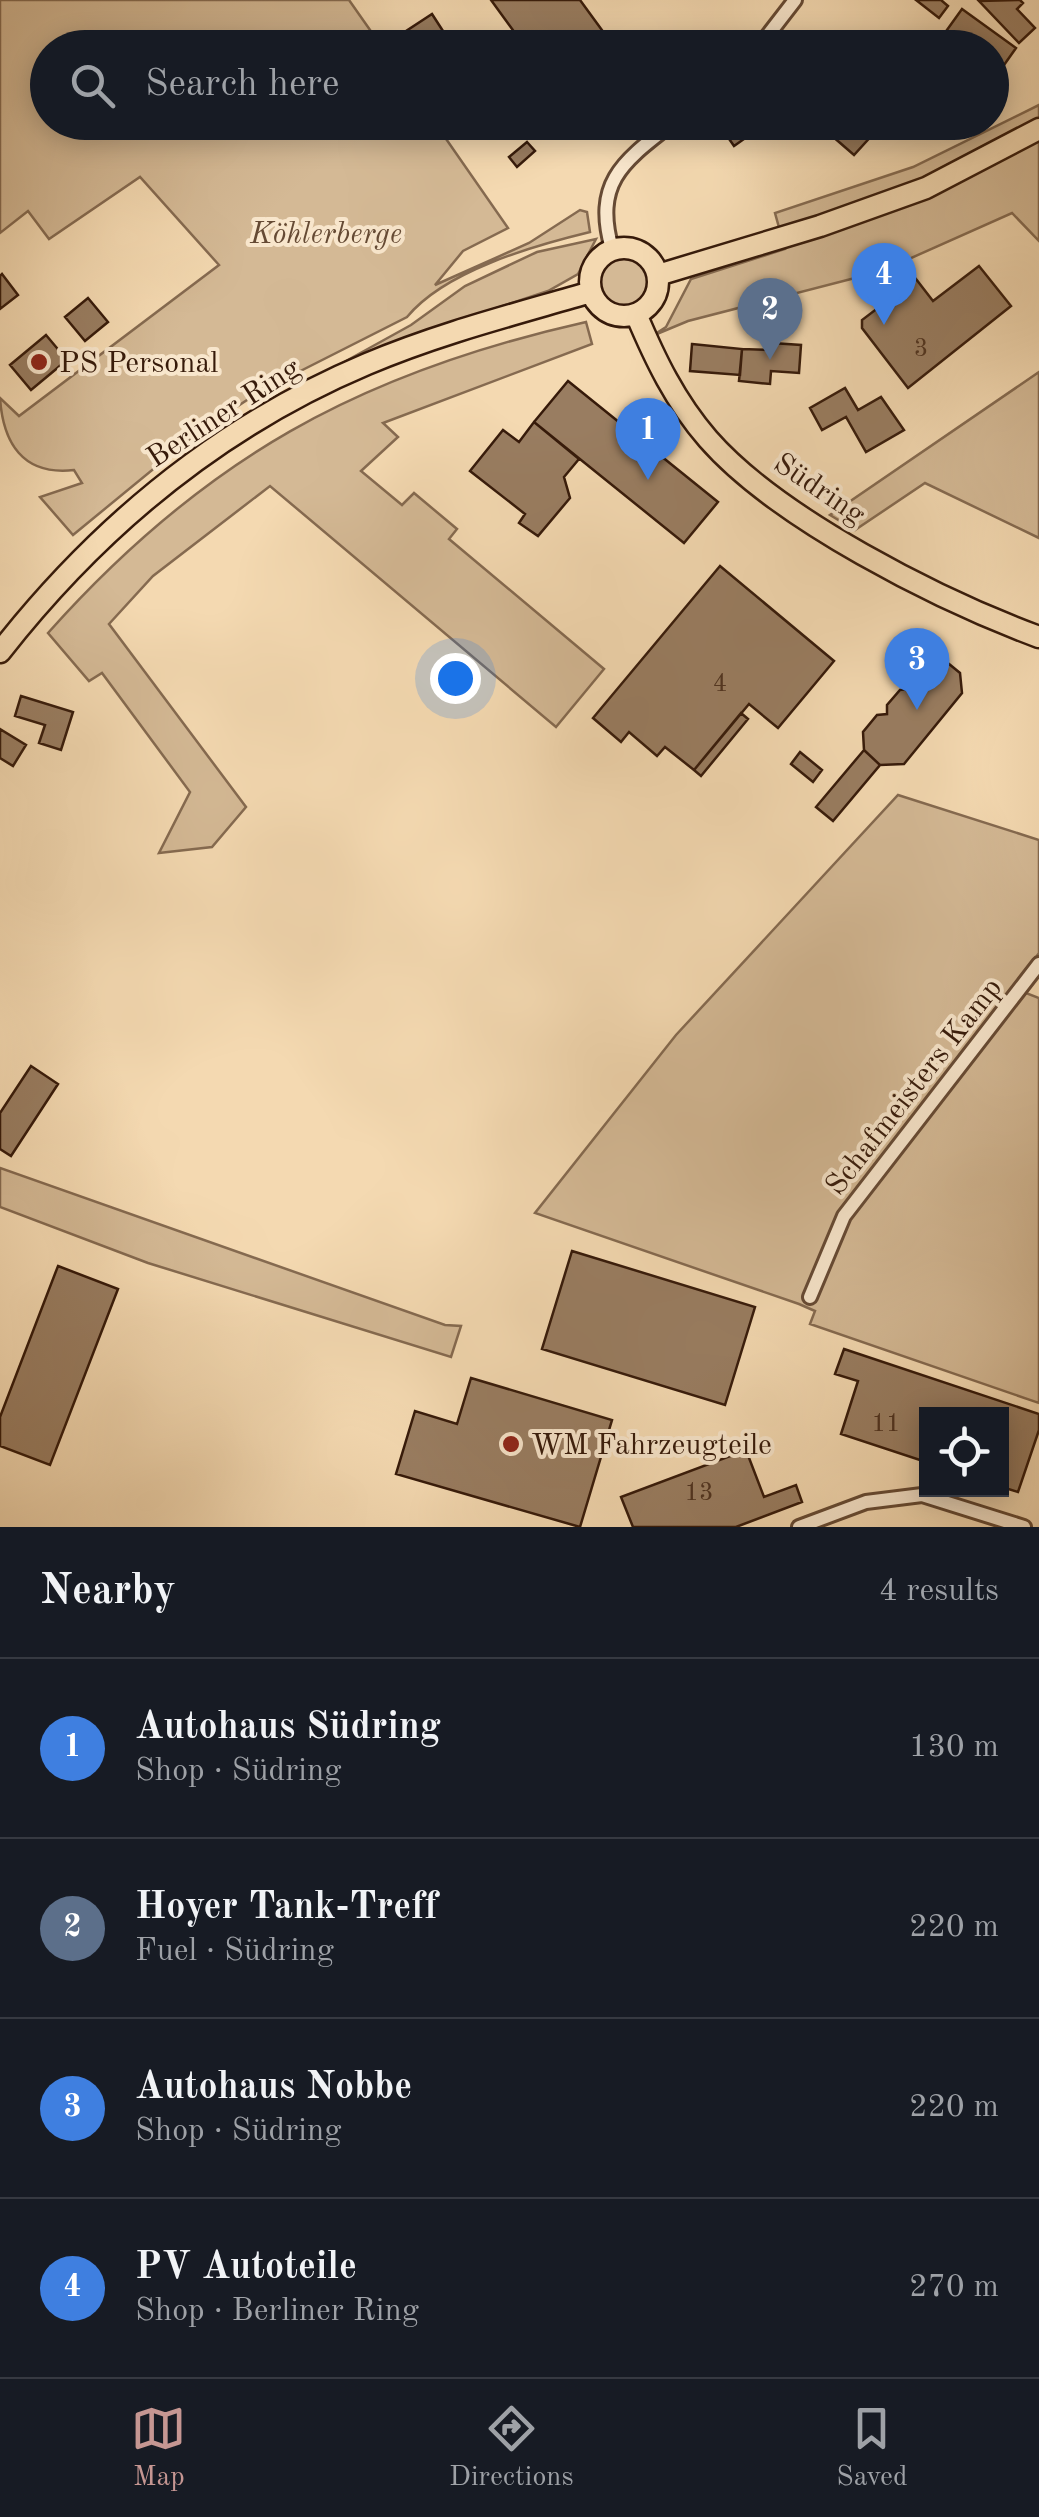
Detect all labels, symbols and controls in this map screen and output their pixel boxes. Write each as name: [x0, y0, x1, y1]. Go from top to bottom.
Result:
search box: [30, 30, 1009, 140]
icon: search: [65, 58, 120, 113]
text: Search here: [145, 66, 340, 104]
park label: Köhlerberge: [249, 220, 402, 250]
pin: 4: [852, 242, 916, 325]
pin: 2: [738, 278, 802, 360]
house number: 3: [914, 337, 928, 362]
place label: PS Personal: [59, 349, 218, 379]
marker: PS Personal: [28, 351, 50, 373]
street label: Berliner Ring: [142, 353, 306, 474]
pin: 1: [616, 398, 680, 480]
street label: Südring: [768, 448, 870, 531]
pin: 3: [884, 628, 950, 710]
your location: [430, 653, 481, 704]
house number: 4: [713, 672, 727, 697]
street label: Schafmeisters Kamp: [821, 973, 1008, 1201]
map controls: [919, 1407, 1009, 1497]
button: locate: [919, 1407, 1009, 1497]
house number: 11: [871, 1412, 901, 1437]
place label: WM Fahrzeugteile: [531, 1431, 772, 1461]
marker: WM Fahrzeugteile: [500, 1433, 522, 1455]
house number: 13: [684, 1481, 714, 1506]
text: Nearby: [40, 1571, 176, 1613]
text: 4 results: [879, 1576, 999, 1608]
text: Autohaus Südring: [135, 1709, 441, 1747]
text: 1: [63, 1732, 82, 1764]
text: 130 m: [909, 1732, 999, 1764]
text: Shop · Südring: [135, 1756, 342, 1788]
text: Hoyer Tank-Treff: [135, 1889, 438, 1927]
text: 2: [63, 1912, 82, 1944]
text: 220 m: [909, 1912, 999, 1944]
text: Fuel · Südring: [135, 1936, 334, 1968]
text: Autohaus Nobbe: [135, 2069, 412, 2107]
text: 3: [63, 2092, 82, 2124]
text: 220 m: [909, 2092, 999, 2124]
text: Shop · Südring: [135, 2116, 342, 2148]
text: PV Autoteile: [135, 2249, 357, 2287]
text: 4: [63, 2272, 82, 2304]
text: 270 m: [909, 2272, 999, 2304]
text: Shop · Berliner Ring: [135, 2296, 419, 2328]
tab: Map: [131, 2401, 186, 2496]
tab: Directions: [449, 2401, 574, 2496]
tab: Saved: [836, 2401, 908, 2496]

